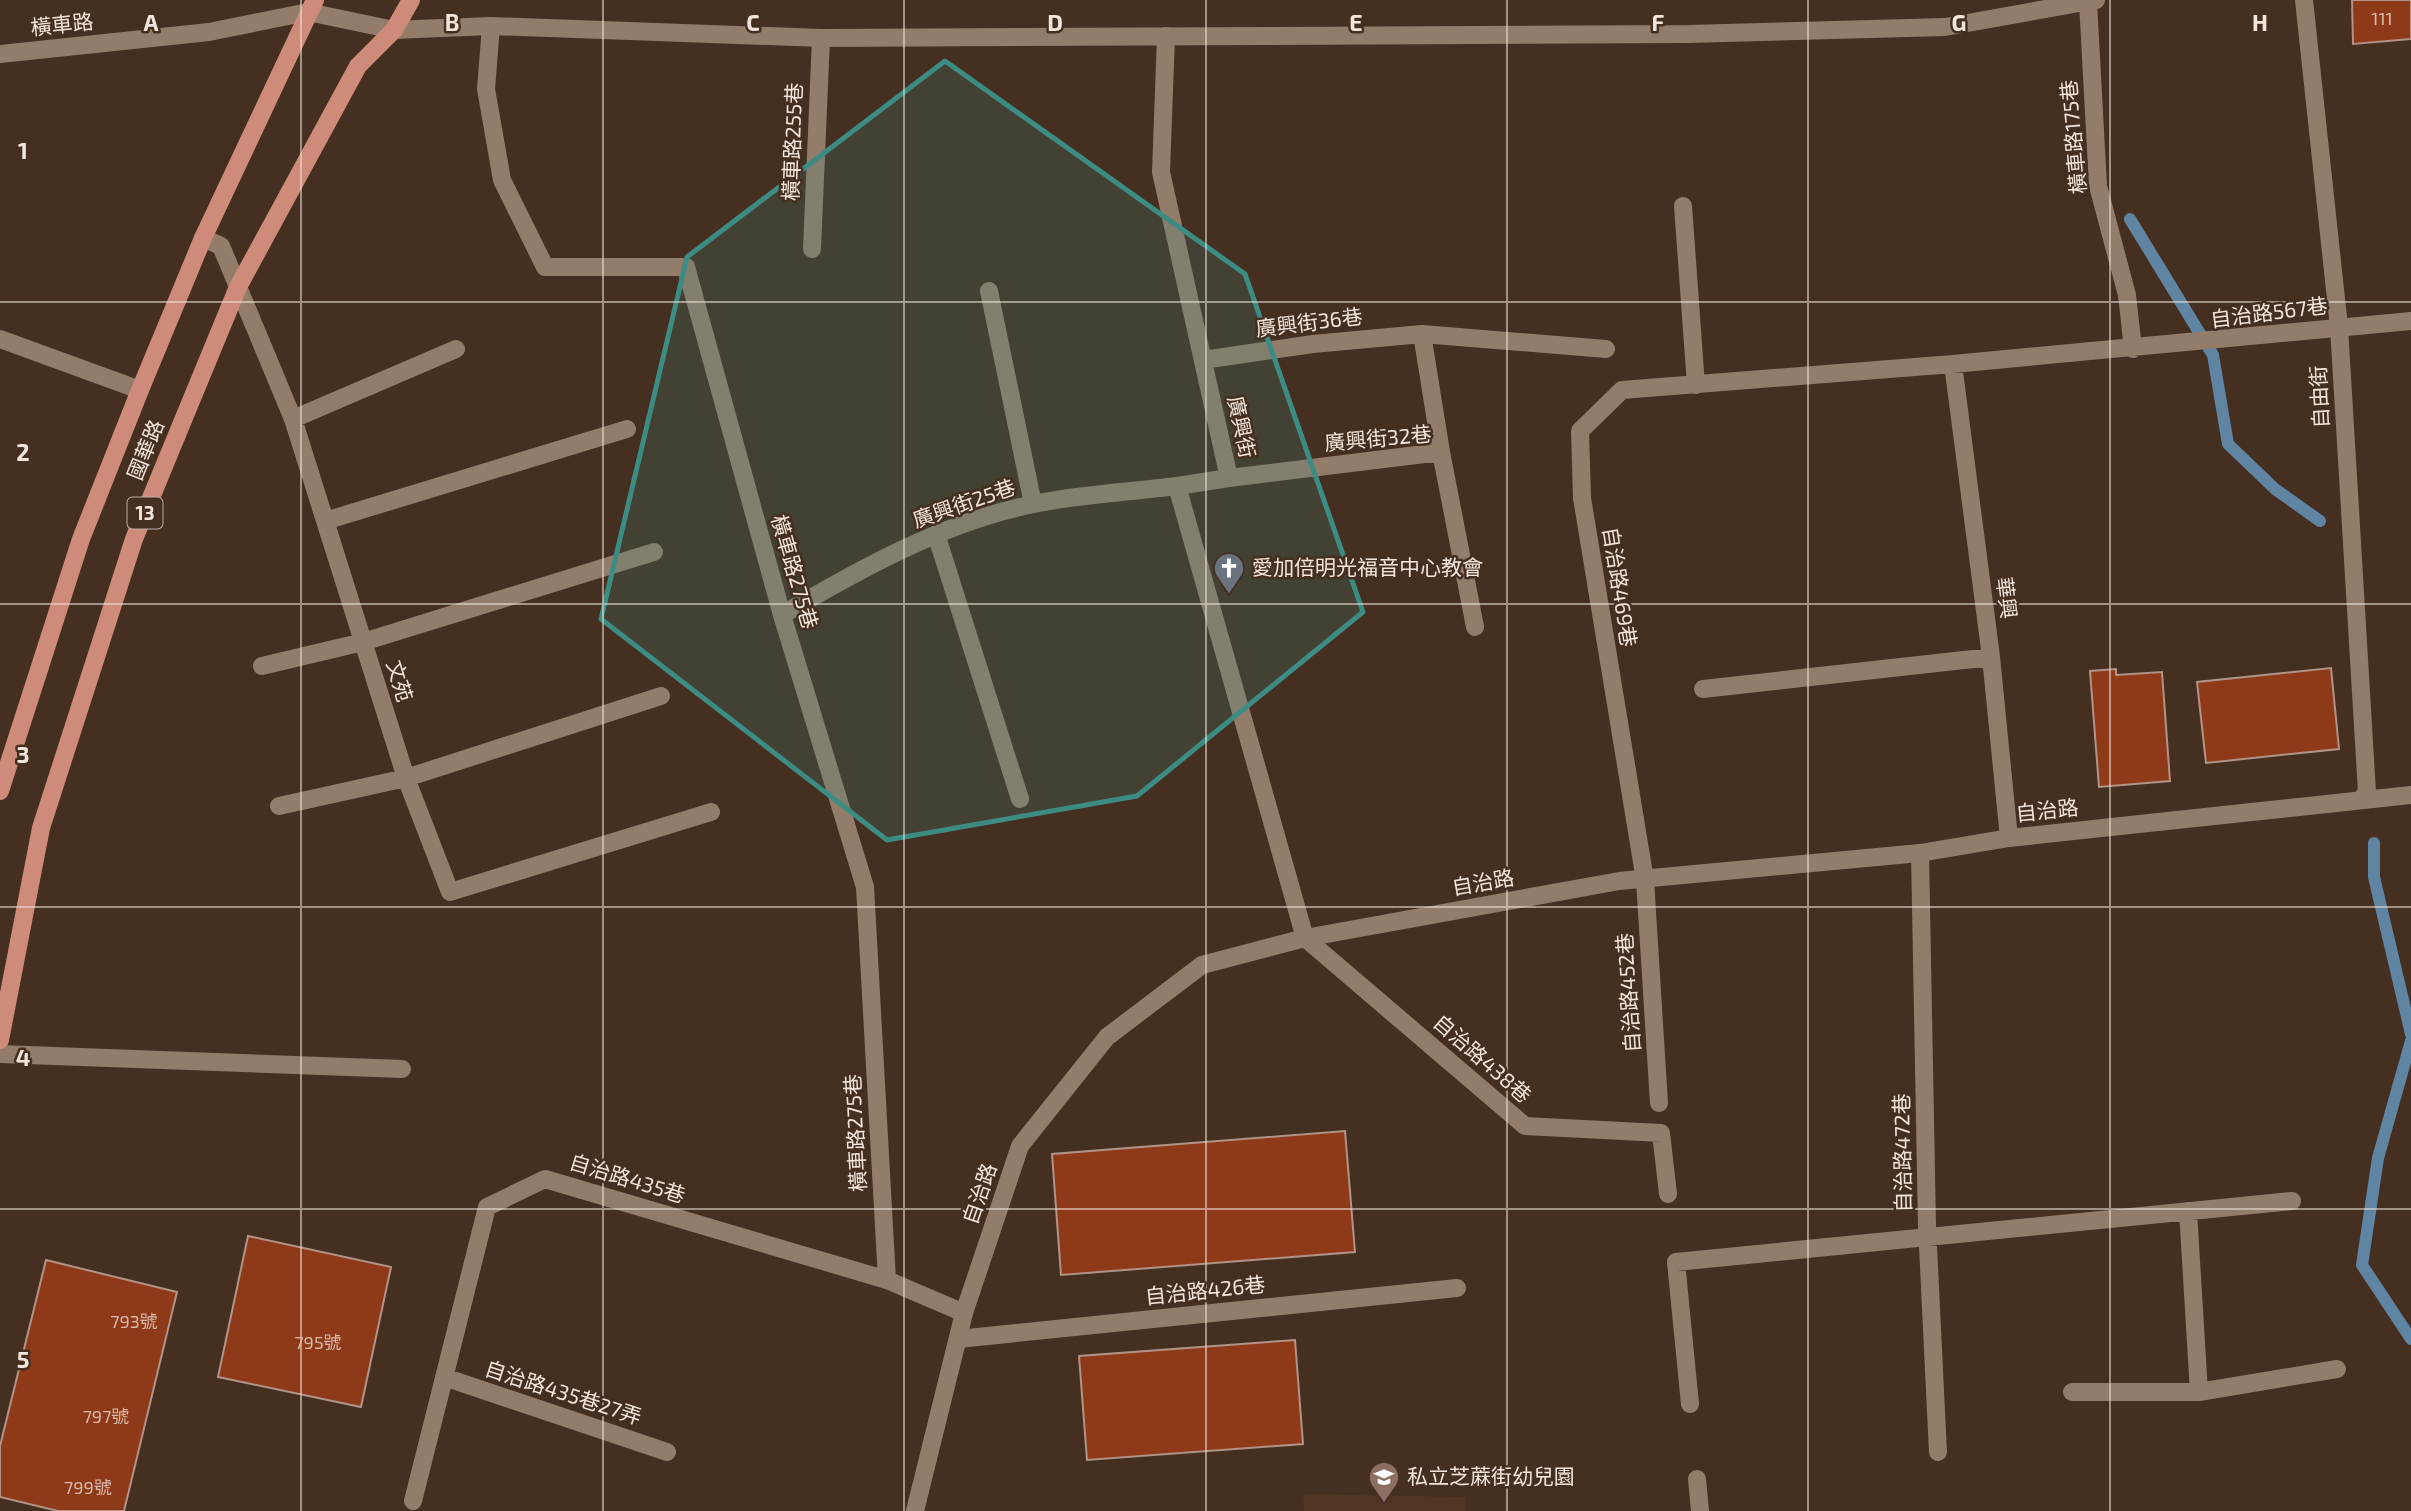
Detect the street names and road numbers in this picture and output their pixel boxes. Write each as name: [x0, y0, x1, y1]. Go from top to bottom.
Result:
street label: 橫車路: [29, 8, 94, 39]
street label: 橫車路175巷: [2055, 79, 2090, 195]
street label: 橫車路255巷: [777, 82, 806, 202]
street label: 自治路567巷: [2209, 292, 2329, 331]
street label: 廣興街36巷: [1254, 303, 1364, 340]
street label: 自由街: [2304, 365, 2333, 429]
street label: 廣興街: [1224, 393, 1261, 460]
street label: 國華路: [121, 416, 168, 483]
street label: 廣興街32巷: [1323, 420, 1432, 455]
street label: 廣興街25巷: [909, 473, 1018, 532]
road number: 13: [128, 498, 162, 528]
street label: 橫車路275巷: [767, 512, 824, 632]
street label: 自治路469巷: [1599, 525, 1642, 648]
street label: 華興: [1993, 575, 2022, 620]
street label: 文苑: [382, 657, 419, 704]
street label: 自治路: [2014, 794, 2079, 825]
street label: 自治路: [1450, 864, 1516, 899]
street label: 自治路452巷: [1611, 932, 1644, 1054]
street label: 自治路438巷: [1429, 1009, 1537, 1107]
street label: 橫車路275巷: [839, 1074, 870, 1193]
street label: 自治路472巷: [1888, 1093, 1915, 1213]
street label: 自治路435巷: [566, 1148, 688, 1207]
street label: 自治路: [957, 1160, 1001, 1227]
street label: 自治路426巷: [1144, 1271, 1266, 1308]
street label: 自治路435巷27弄: [482, 1354, 645, 1429]

